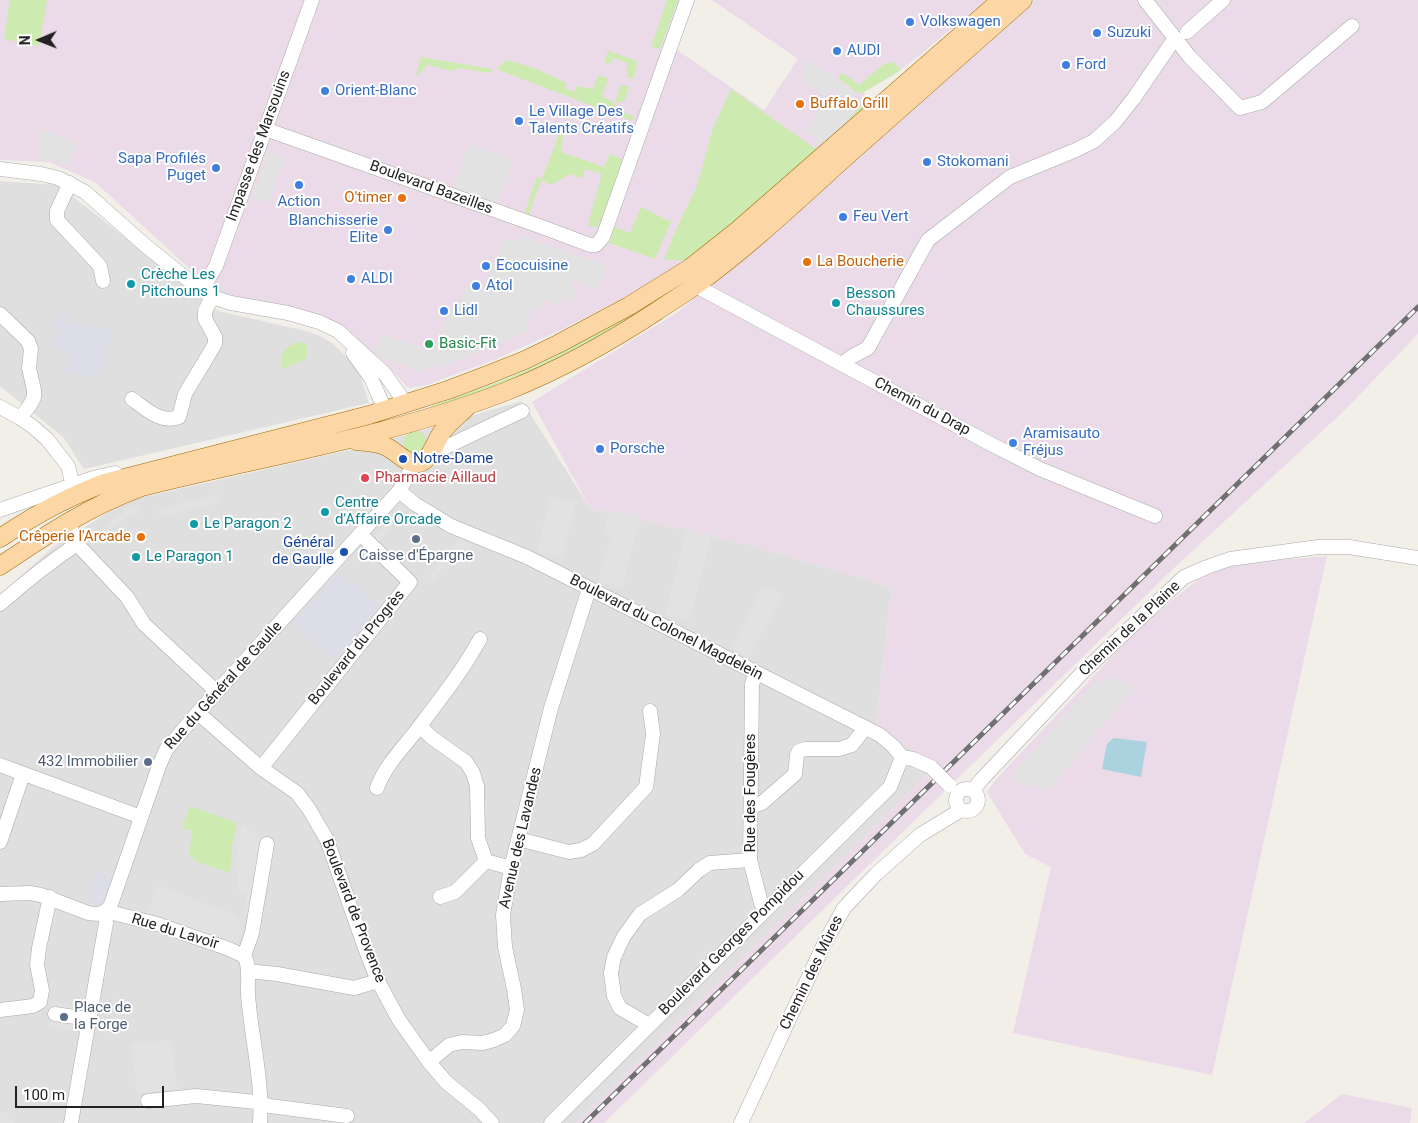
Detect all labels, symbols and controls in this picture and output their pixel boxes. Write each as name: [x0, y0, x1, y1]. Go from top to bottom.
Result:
place label: Volkswagen: [920, 13, 1001, 31]
north arrow: [15, 15, 65, 65]
marker: Volkswagen: [904, 16, 916, 28]
place label: Suzuki: [1107, 24, 1151, 42]
marker: Suzuki: [1091, 27, 1103, 39]
text: N: [17, 35, 33, 45]
place label: AUDI: [847, 42, 880, 60]
marker: AUDI: [831, 45, 843, 57]
place label: Ford: [1076, 56, 1106, 74]
marker: Ford: [1060, 59, 1072, 71]
street label: Impasse des Marsouins: [223, 68, 295, 224]
place label: Orient-Blanc: [335, 82, 417, 100]
marker: Orient-Blanc: [319, 85, 331, 97]
place label: Buffalo Grill: [810, 95, 888, 113]
marker: Buffalo Grill: [794, 98, 806, 110]
place label: Le Village Des Talents Créatifs: [529, 103, 634, 138]
marker: Le Village Des Talents Créatifs: [513, 115, 525, 127]
place label: Sapa Profilés Puget: [118, 150, 206, 185]
place label: Stokomani: [937, 153, 1009, 171]
marker: Stokomani: [921, 156, 933, 168]
street label: Boulevard Bazeilles: [367, 157, 495, 219]
marker: Sapa Profilés Puget: [210, 162, 222, 174]
marker: Action: [293, 179, 305, 191]
place label: O'timer: [344, 189, 392, 207]
marker: O'timer: [396, 192, 408, 204]
place label: Action: [277, 193, 321, 211]
place label: Feu Vert: [853, 208, 909, 226]
marker: Feu Vert: [837, 211, 849, 223]
place label: Blanchisserie Elite: [289, 212, 378, 247]
marker: Blanchisserie Elite: [382, 224, 394, 236]
place label: La Boucherie: [817, 253, 904, 271]
marker: La Boucherie: [801, 256, 813, 268]
place label: Ecocuisine: [496, 257, 568, 275]
marker: Ecocuisine: [480, 260, 492, 272]
place label: Crèche Les Pitchouns 1: [141, 266, 220, 301]
place label: ALDI: [361, 270, 393, 288]
marker: ALDI: [345, 273, 357, 285]
place label: Atol: [486, 277, 513, 295]
marker: Crèche Les Pitchouns 1: [125, 278, 137, 290]
marker: Atol: [470, 280, 482, 292]
place label: Besson Chaussures: [846, 285, 925, 320]
marker: Besson Chaussures: [830, 297, 842, 309]
place label: Lidl: [454, 302, 478, 320]
marker: Lidl: [438, 305, 450, 317]
place label: Basic-Fit: [439, 335, 497, 353]
marker: Basic-Fit: [423, 338, 435, 350]
street label: Chemin du Drap: [871, 374, 973, 440]
place label: Aramisauto Fréjus: [1023, 425, 1100, 460]
marker: Aramisauto Fréjus: [1007, 437, 1019, 449]
place label: Porsche: [610, 440, 665, 458]
marker: Porsche: [594, 443, 606, 455]
place label: Notre-Dame: [413, 450, 493, 468]
marker: Notre-Dame: [397, 453, 409, 465]
place label: Pharmacie Aillaud: [375, 469, 496, 487]
marker: Pharmacie Aillaud: [359, 472, 371, 484]
place label: Centre d'Affaire Orcade: [335, 494, 442, 529]
marker: Centre d'Affaire Orcade: [319, 506, 331, 518]
place label: Le Paragon 2: [204, 515, 292, 533]
marker: Le Paragon 2: [188, 518, 200, 530]
place label: Crêperie l'Arcade: [19, 528, 131, 546]
marker: Crêperie l'Arcade: [135, 531, 147, 543]
marker: Caisse d'Épargne: [410, 533, 422, 545]
place label: Général de Gaulle: [272, 534, 334, 569]
marker: Général de Gaulle: [338, 546, 350, 558]
place label: Caisse d'Épargne: [359, 547, 473, 565]
place label: Le Paragon 1: [146, 548, 234, 566]
marker: Le Paragon 1: [130, 551, 142, 563]
street label: Boulevard du Colonel Magdelein: [566, 571, 766, 685]
street label: Chemin de la Plaine: [1076, 578, 1184, 680]
street label: Boulevard du Progrès: [305, 587, 409, 709]
street label: Rue du Général de Gaulle: [162, 618, 286, 754]
street label: Rue des Fougères: [742, 733, 760, 853]
place label: 432 Immobilier: [38, 753, 138, 771]
marker: 432 Immobilier: [142, 756, 154, 768]
street label: Avenue des Lavandes: [496, 766, 546, 910]
street label: Boulevard de Provence: [317, 837, 389, 985]
street label: Boulevard Georges Pompidou: [656, 867, 808, 1019]
street label: Rue du Lavoir: [129, 910, 221, 954]
street label: Chemin des Mûres: [777, 913, 847, 1033]
place label: Place de la Forge: [74, 999, 131, 1034]
marker: Place de la Forge: [58, 1011, 70, 1023]
scale bar: [18, 1076, 166, 1108]
text: 100 m: [23, 1086, 65, 1104]

